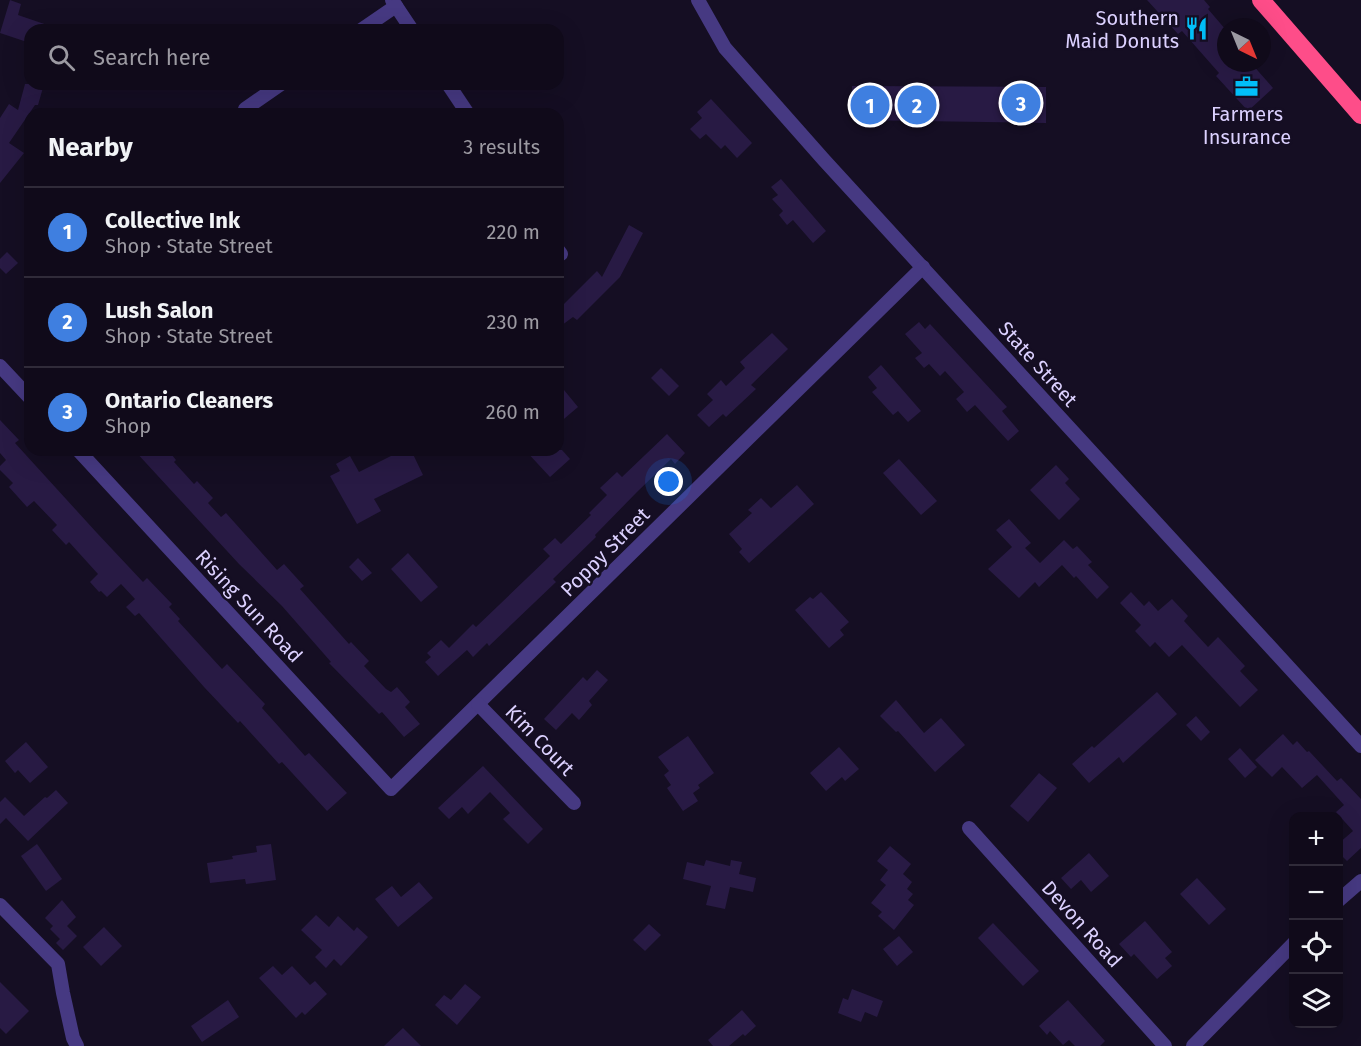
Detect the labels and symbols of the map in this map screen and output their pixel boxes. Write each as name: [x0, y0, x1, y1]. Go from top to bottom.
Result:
place label: Southern Maid Donuts: [1065, 6, 1179, 53]
restaurant icon: Southern Maid Donuts: [1184, 16, 1210, 42]
north arrow: [1217, 18, 1271, 72]
office icon: Farmers Insurance: [1234, 73, 1260, 99]
pin: 3: [1002, 80, 1040, 126]
pin: 1: [850, 82, 890, 128]
pin: 2: [898, 82, 936, 128]
place label: Farmers Insurance: [1203, 102, 1291, 149]
street label: State Street: [994, 316, 1083, 412]
your location: [654, 467, 683, 496]
street label: Poppy Street: [556, 502, 655, 601]
street label: Rising Sun Road: [190, 544, 308, 668]
street label: Kim Court: [500, 700, 580, 781]
street label: Devon Road: [1037, 876, 1127, 972]

